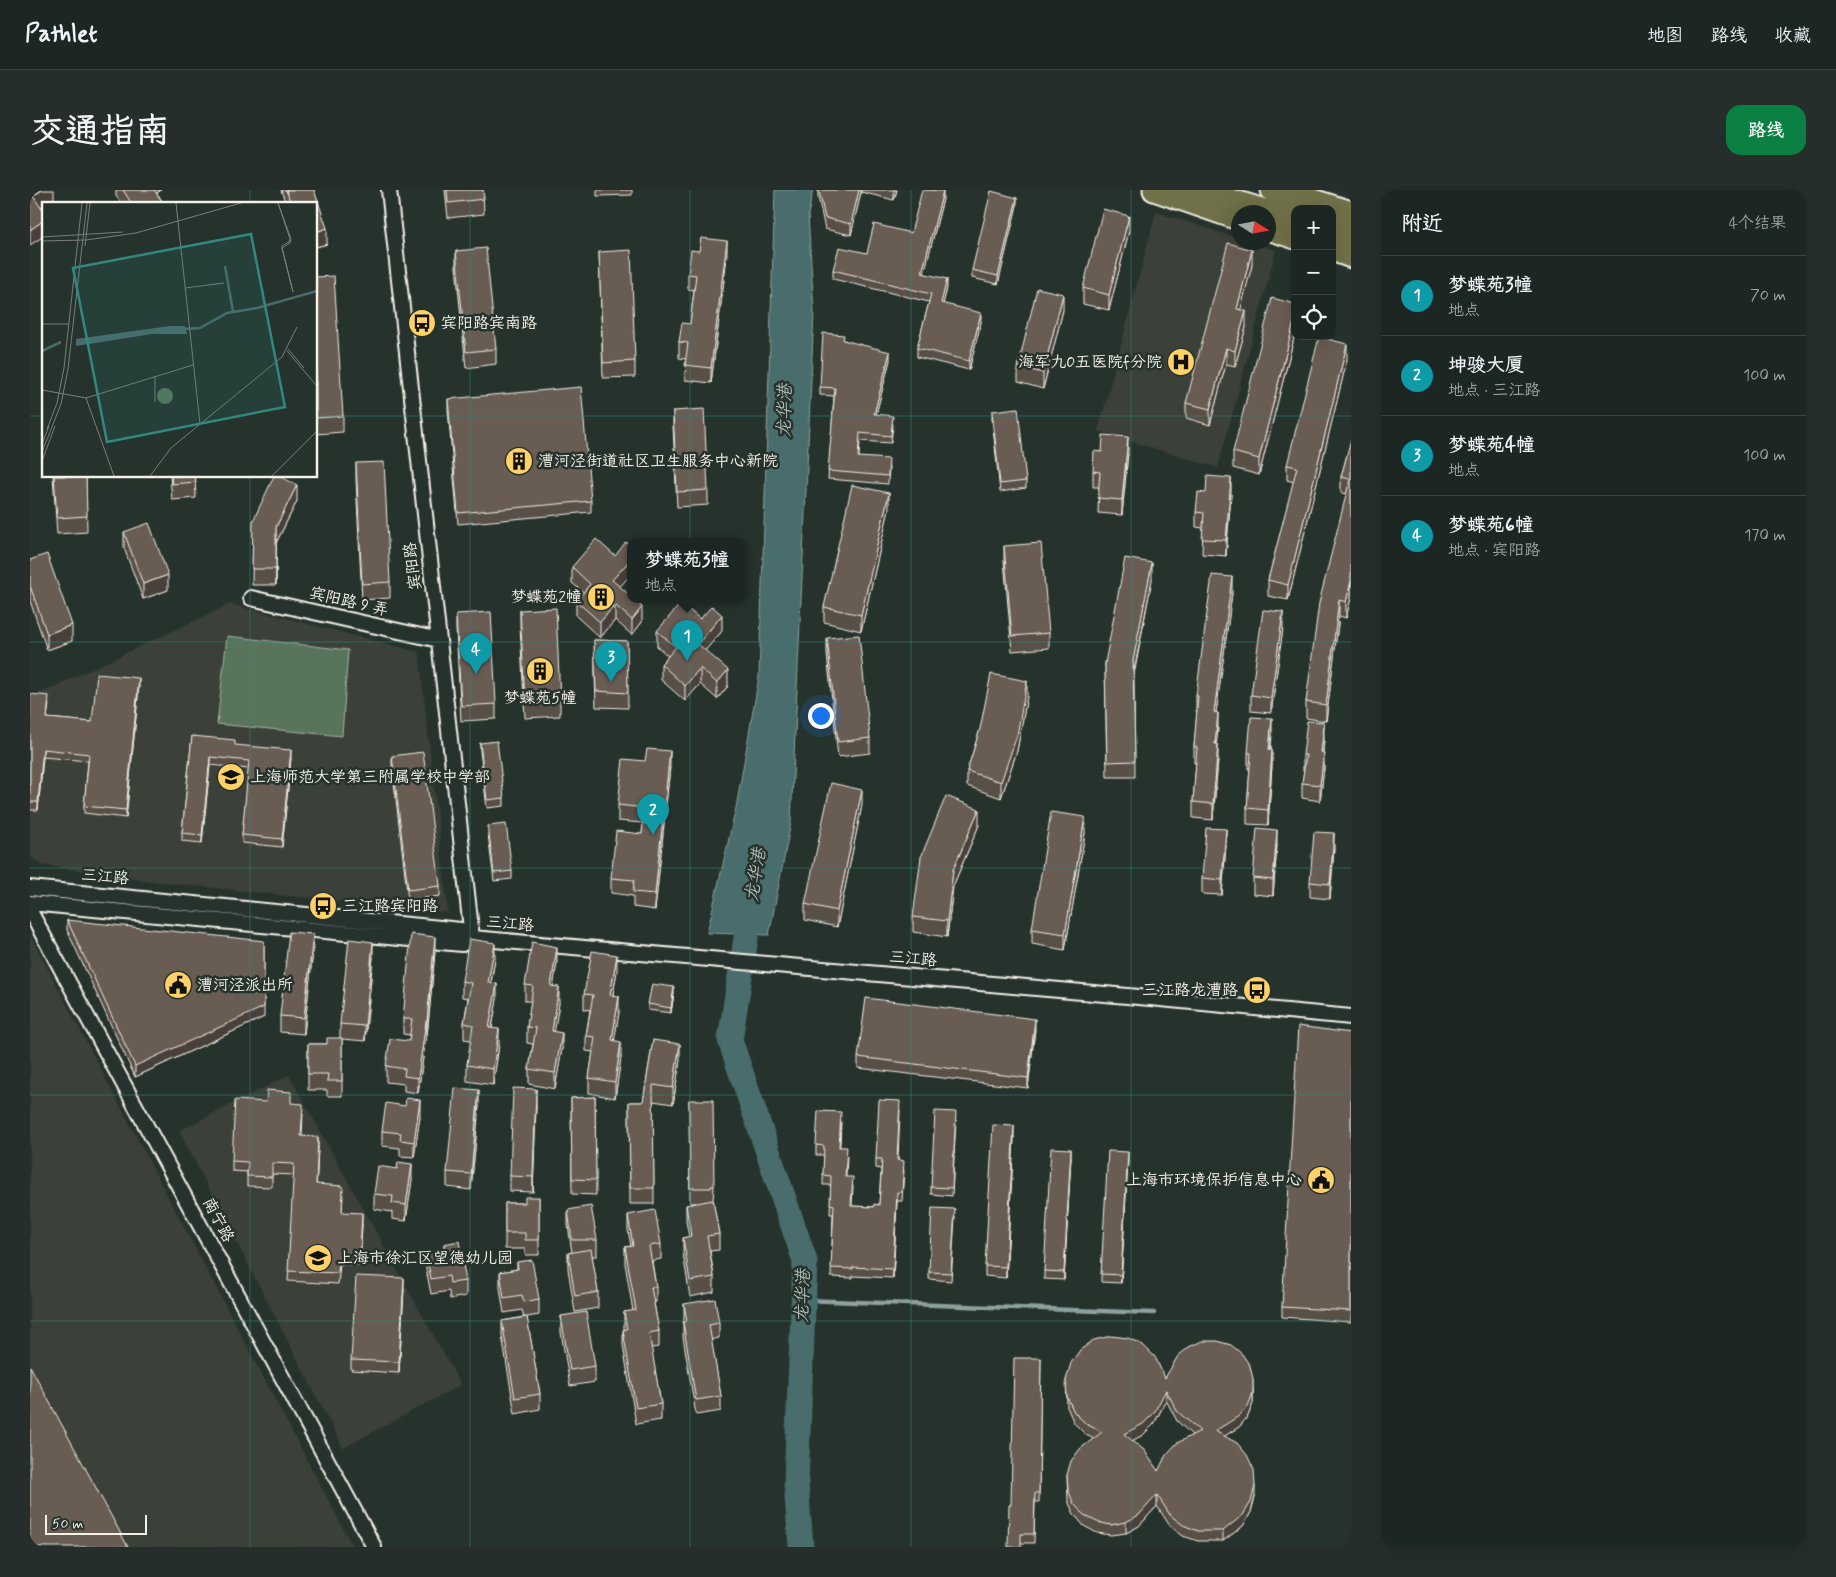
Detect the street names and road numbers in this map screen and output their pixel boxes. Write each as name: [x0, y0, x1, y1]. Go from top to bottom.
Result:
street label: 宾阳路: [400, 541, 426, 591]
street label: 宾阳路 9 弄: [307, 583, 391, 621]
street label: 三江路: [80, 864, 130, 890]
street label: 三江路: [485, 911, 535, 937]
street label: 三江路: [888, 946, 938, 972]
street label: 南宁路: [197, 1194, 239, 1246]

